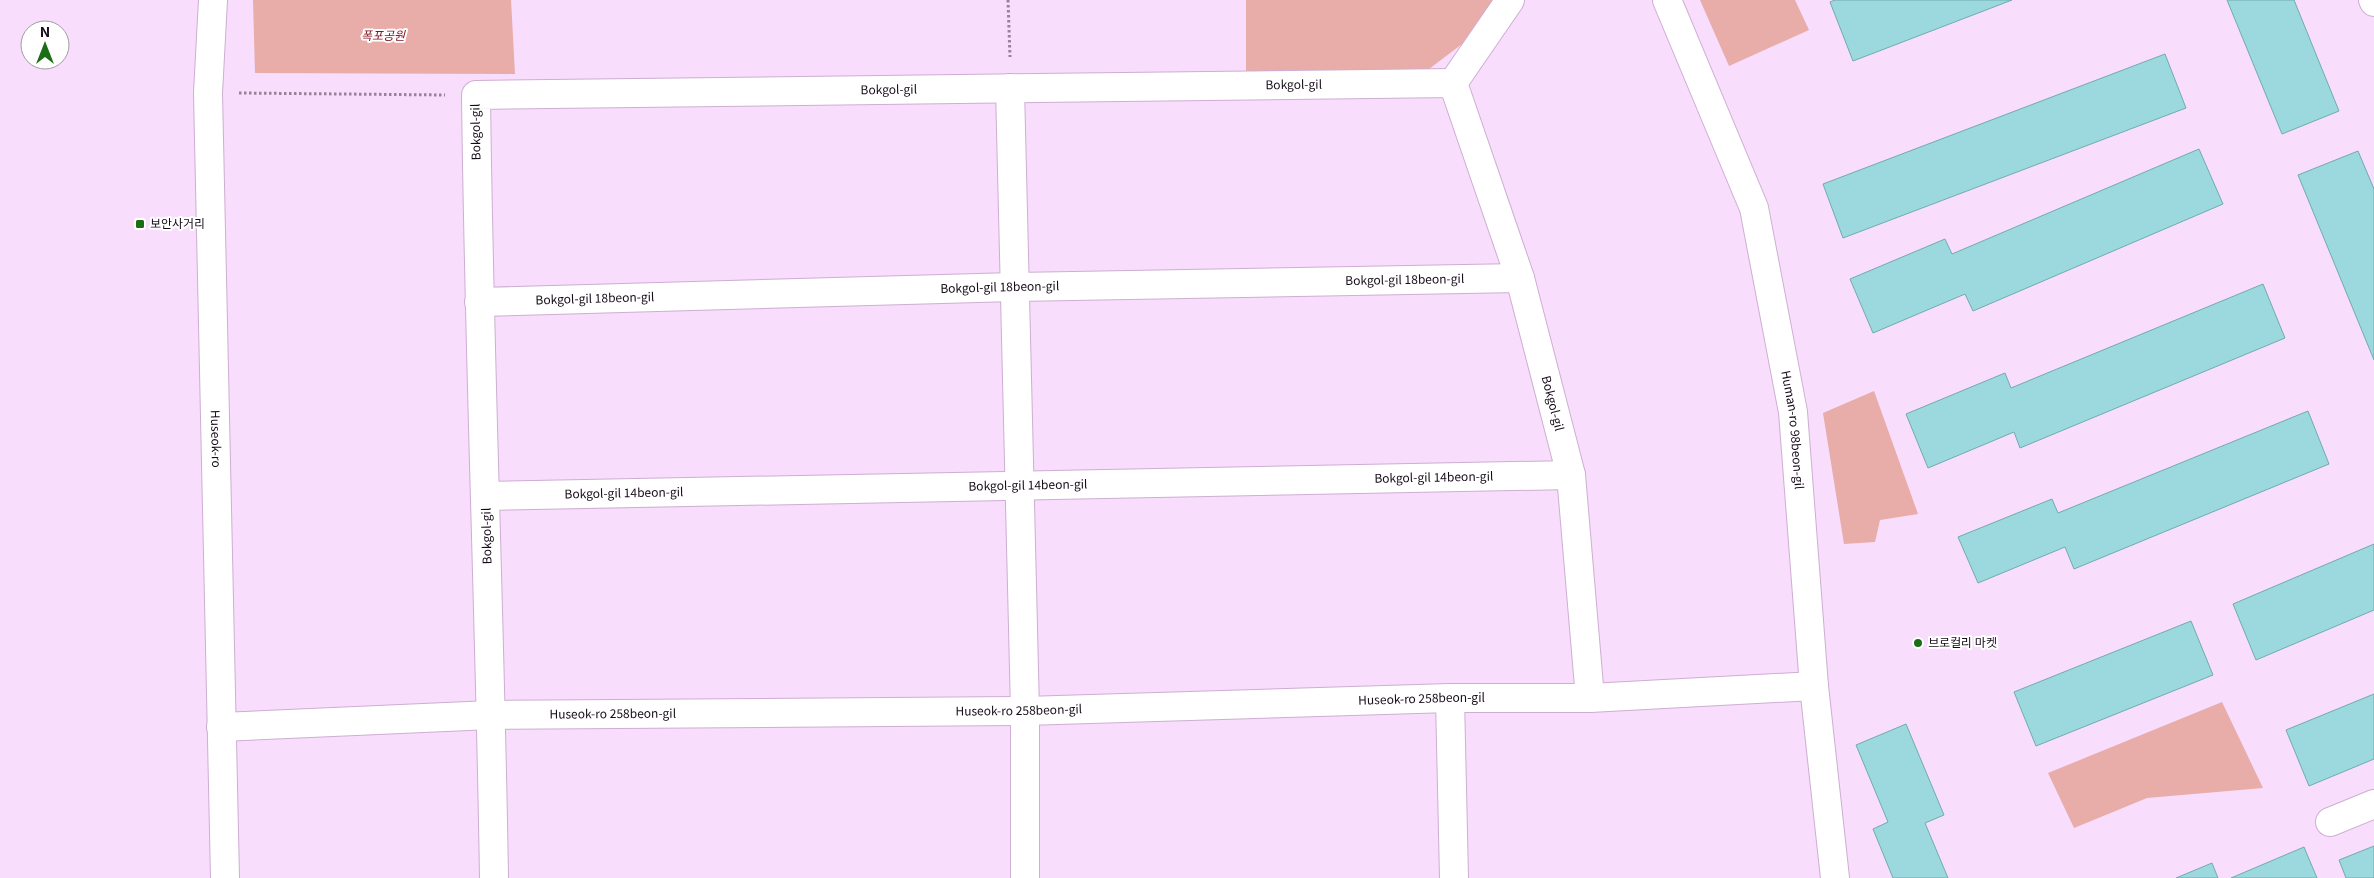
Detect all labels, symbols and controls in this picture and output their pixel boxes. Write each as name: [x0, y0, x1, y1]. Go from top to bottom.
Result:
north arrow: [20, 20, 70, 70]
text: N: [40, 21, 50, 41]
park label: 폭포공원: [361, 26, 406, 43]
street label: Bokgol-gil: [1265, 75, 1322, 92]
street label: Bokgol-gil: [860, 80, 917, 97]
street label: Bokgol-gil: [466, 104, 483, 160]
place label: 보안사거리: [150, 214, 205, 231]
marker: 보안사거리: [134, 218, 146, 230]
street label: Bokgol-gil 18beon-gil: [1345, 269, 1464, 288]
street label: Bokgol-gil 18beon-gil: [940, 276, 1059, 296]
street label: Bokgol-gil 18beon-gil: [535, 287, 655, 307]
street label: Human-ro 98beon-gil: [1778, 369, 1809, 490]
street label: Bokgol-gil: [1539, 373, 1569, 433]
street label: Huseok-ro: [208, 410, 226, 468]
street label: Bokgol-gil 14beon-gil: [1374, 467, 1493, 486]
street label: Bokgol-gil 14beon-gil: [968, 474, 1088, 494]
street label: Bokgol-gil 14beon-gil: [564, 482, 684, 501]
street label: Bokgol-gil: [477, 508, 494, 564]
place label: 브로컬리 마켓: [1928, 633, 1997, 650]
marker: 브로컬리 마켓: [1912, 637, 1924, 649]
street label: Huseok-ro 258beon-gil: [1358, 688, 1485, 708]
street label: Huseok-ro 258beon-gil: [955, 699, 1082, 719]
street label: Huseok-ro 258beon-gil: [549, 704, 676, 722]

